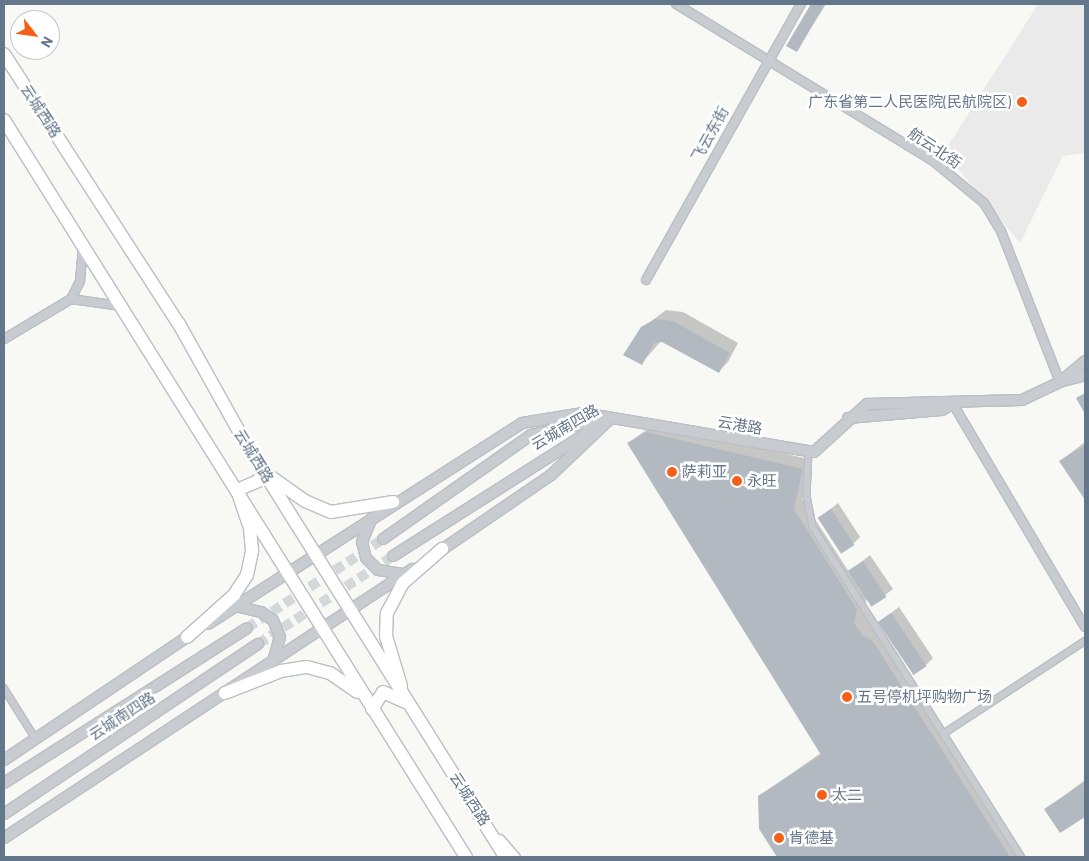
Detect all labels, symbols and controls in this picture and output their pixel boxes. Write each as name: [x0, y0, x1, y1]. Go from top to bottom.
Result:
north arrow: [10, 10, 60, 60]
text: N: [38, 34, 57, 51]
street label: 云城西路: [17, 81, 65, 141]
place label: 广东省第二人民医院(民航院区): [808, 93, 1011, 111]
marker: 广东省第二人民医院(民航院区): [1015, 95, 1029, 109]
street label: 飞云东街: [688, 103, 732, 165]
street label: 航云北街: [905, 124, 965, 172]
street label: 云城南四路: [528, 400, 602, 454]
street label: 云港路: [716, 412, 764, 438]
street label: 云城西路: [230, 426, 278, 486]
place label: 萨莉亚: [682, 463, 727, 481]
marker: 萨莉亚: [666, 466, 678, 478]
place label: 永旺: [747, 472, 777, 490]
marker: 永旺: [731, 475, 743, 487]
street label: 云城南四路: [86, 688, 158, 744]
place label: 五号停机坪购物广场: [857, 688, 992, 706]
marker: 五号停机坪购物广场: [841, 691, 853, 703]
street label: 云城西路: [446, 769, 494, 829]
place label: 太二: [832, 786, 862, 804]
marker: 太二: [816, 789, 828, 801]
place label: 肯德基: [789, 829, 834, 847]
marker: 肯德基: [773, 832, 785, 844]

